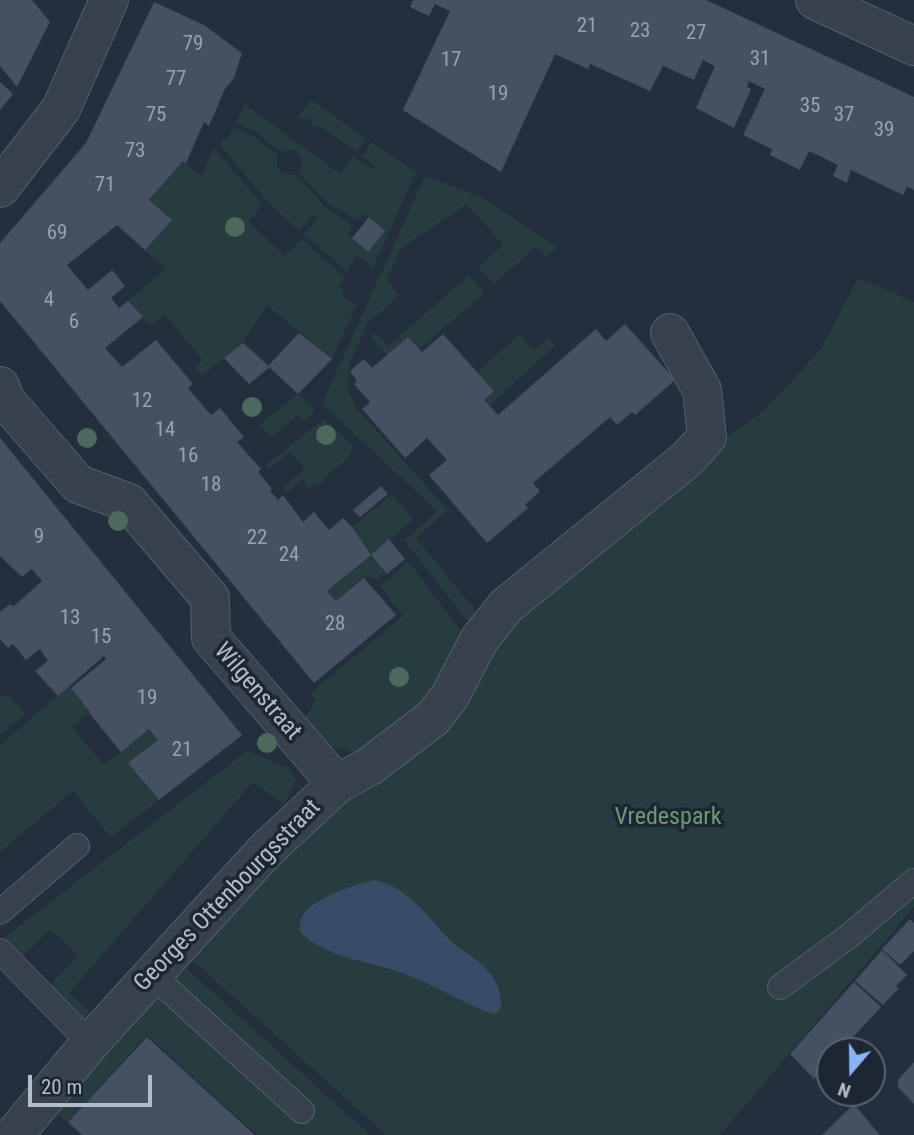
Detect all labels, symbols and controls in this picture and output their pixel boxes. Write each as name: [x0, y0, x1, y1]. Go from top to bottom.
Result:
house number: 21: [577, 14, 597, 40]
house number: 23: [630, 19, 650, 45]
house number: 27: [686, 21, 706, 47]
house number: 79: [183, 32, 203, 58]
house number: 31: [750, 47, 770, 73]
house number: 17: [441, 48, 461, 74]
house number: 77: [166, 67, 186, 93]
house number: 19: [488, 82, 508, 108]
house number: 35: [800, 94, 820, 120]
house number: 75: [146, 103, 166, 129]
house number: 37: [834, 103, 854, 129]
house number: 39: [874, 118, 894, 144]
house number: 73: [125, 139, 145, 165]
house number: 71: [95, 173, 115, 199]
house number: 69: [47, 221, 67, 247]
house number: 4: [44, 288, 54, 314]
house number: 6: [69, 310, 79, 336]
house number: 12: [132, 389, 152, 415]
house number: 14: [155, 418, 175, 444]
house number: 16: [178, 444, 198, 470]
house number: 18: [201, 473, 221, 499]
house number: 9: [34, 525, 44, 551]
house number: 22: [247, 526, 267, 552]
house number: 24: [279, 543, 299, 569]
house number: 13: [60, 606, 80, 632]
house number: 28: [325, 612, 345, 638]
house number: 15: [91, 625, 111, 651]
street label: Wilgenstraat: [207, 638, 307, 746]
house number: 19: [137, 686, 157, 712]
house number: 21: [172, 738, 192, 764]
street label: Georges Ottenbourgsstraat: [129, 794, 327, 998]
park label: Vredespark: [614, 804, 722, 832]
north arrow: [816, 1037, 886, 1107]
scale bar: [32, 1062, 156, 1106]
text: 20 m: [41, 1075, 82, 1099]
text: N: [835, 1078, 854, 1103]

